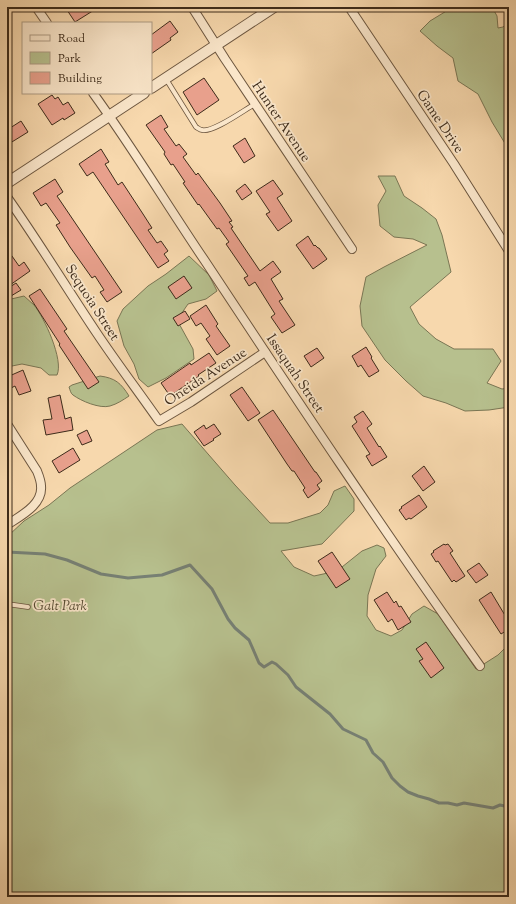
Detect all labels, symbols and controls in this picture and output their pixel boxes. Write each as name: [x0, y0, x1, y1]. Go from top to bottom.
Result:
legend: [22, 22, 152, 94]
text: Road: [58, 30, 85, 48]
text: Park: [58, 50, 81, 68]
text: Building: [58, 70, 102, 88]
street label: Hunter Avenue: [246, 78, 315, 167]
street label: Game Drive: [411, 86, 468, 158]
street label: Sequoia Street: [59, 261, 124, 346]
street label: Issaquah Street: [260, 331, 328, 418]
street label: Oneida Avenue: [161, 344, 251, 412]
park label: Galt Park: [33, 597, 87, 617]

